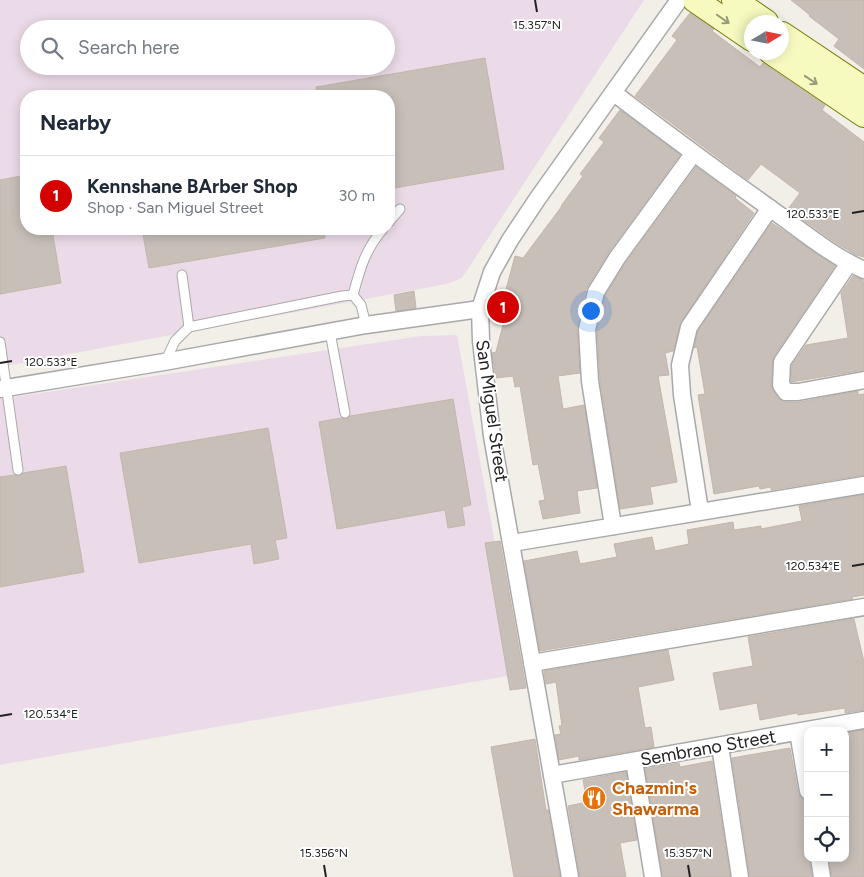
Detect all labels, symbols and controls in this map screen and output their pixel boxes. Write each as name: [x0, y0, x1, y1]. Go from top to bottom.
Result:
one-way arrow: [716, 14, 730, 24]
north arrow: [744, 15, 789, 60]
text: 15.357°N: [513, 18, 561, 32]
search box: [20, 20, 395, 75]
icon: search: [38, 34, 66, 62]
text: Search here: [78, 36, 180, 59]
one-way arrow: [804, 75, 818, 85]
text: Nearby: [40, 110, 111, 135]
text: Kennshane BArber Shop: [87, 175, 298, 198]
text: 1: [53, 186, 59, 205]
text: 30 m: [338, 186, 375, 205]
text: Shop · San Miguel Street: [87, 198, 264, 217]
text: 120.533°E: [786, 207, 840, 221]
pin: 1: [487, 288, 519, 326]
your location: [578, 298, 604, 324]
street label: San Miguel Street: [471, 338, 513, 484]
text: 120.533°E: [24, 355, 78, 369]
text: 120.534°E: [786, 559, 840, 573]
text: 120.534°E: [24, 707, 78, 721]
street label: Sembrano Street: [638, 725, 778, 771]
map controls: [804, 727, 849, 862]
button: +: [804, 727, 849, 772]
button: −: [804, 772, 849, 817]
place label: Chazmin's Shawarma: [612, 777, 699, 820]
restaurant icon: Chazmin's Shawarma: [581, 785, 607, 811]
button: locate: [804, 817, 849, 862]
text: 15.356°N: [300, 846, 348, 860]
text: 15.357°N: [664, 846, 712, 860]

